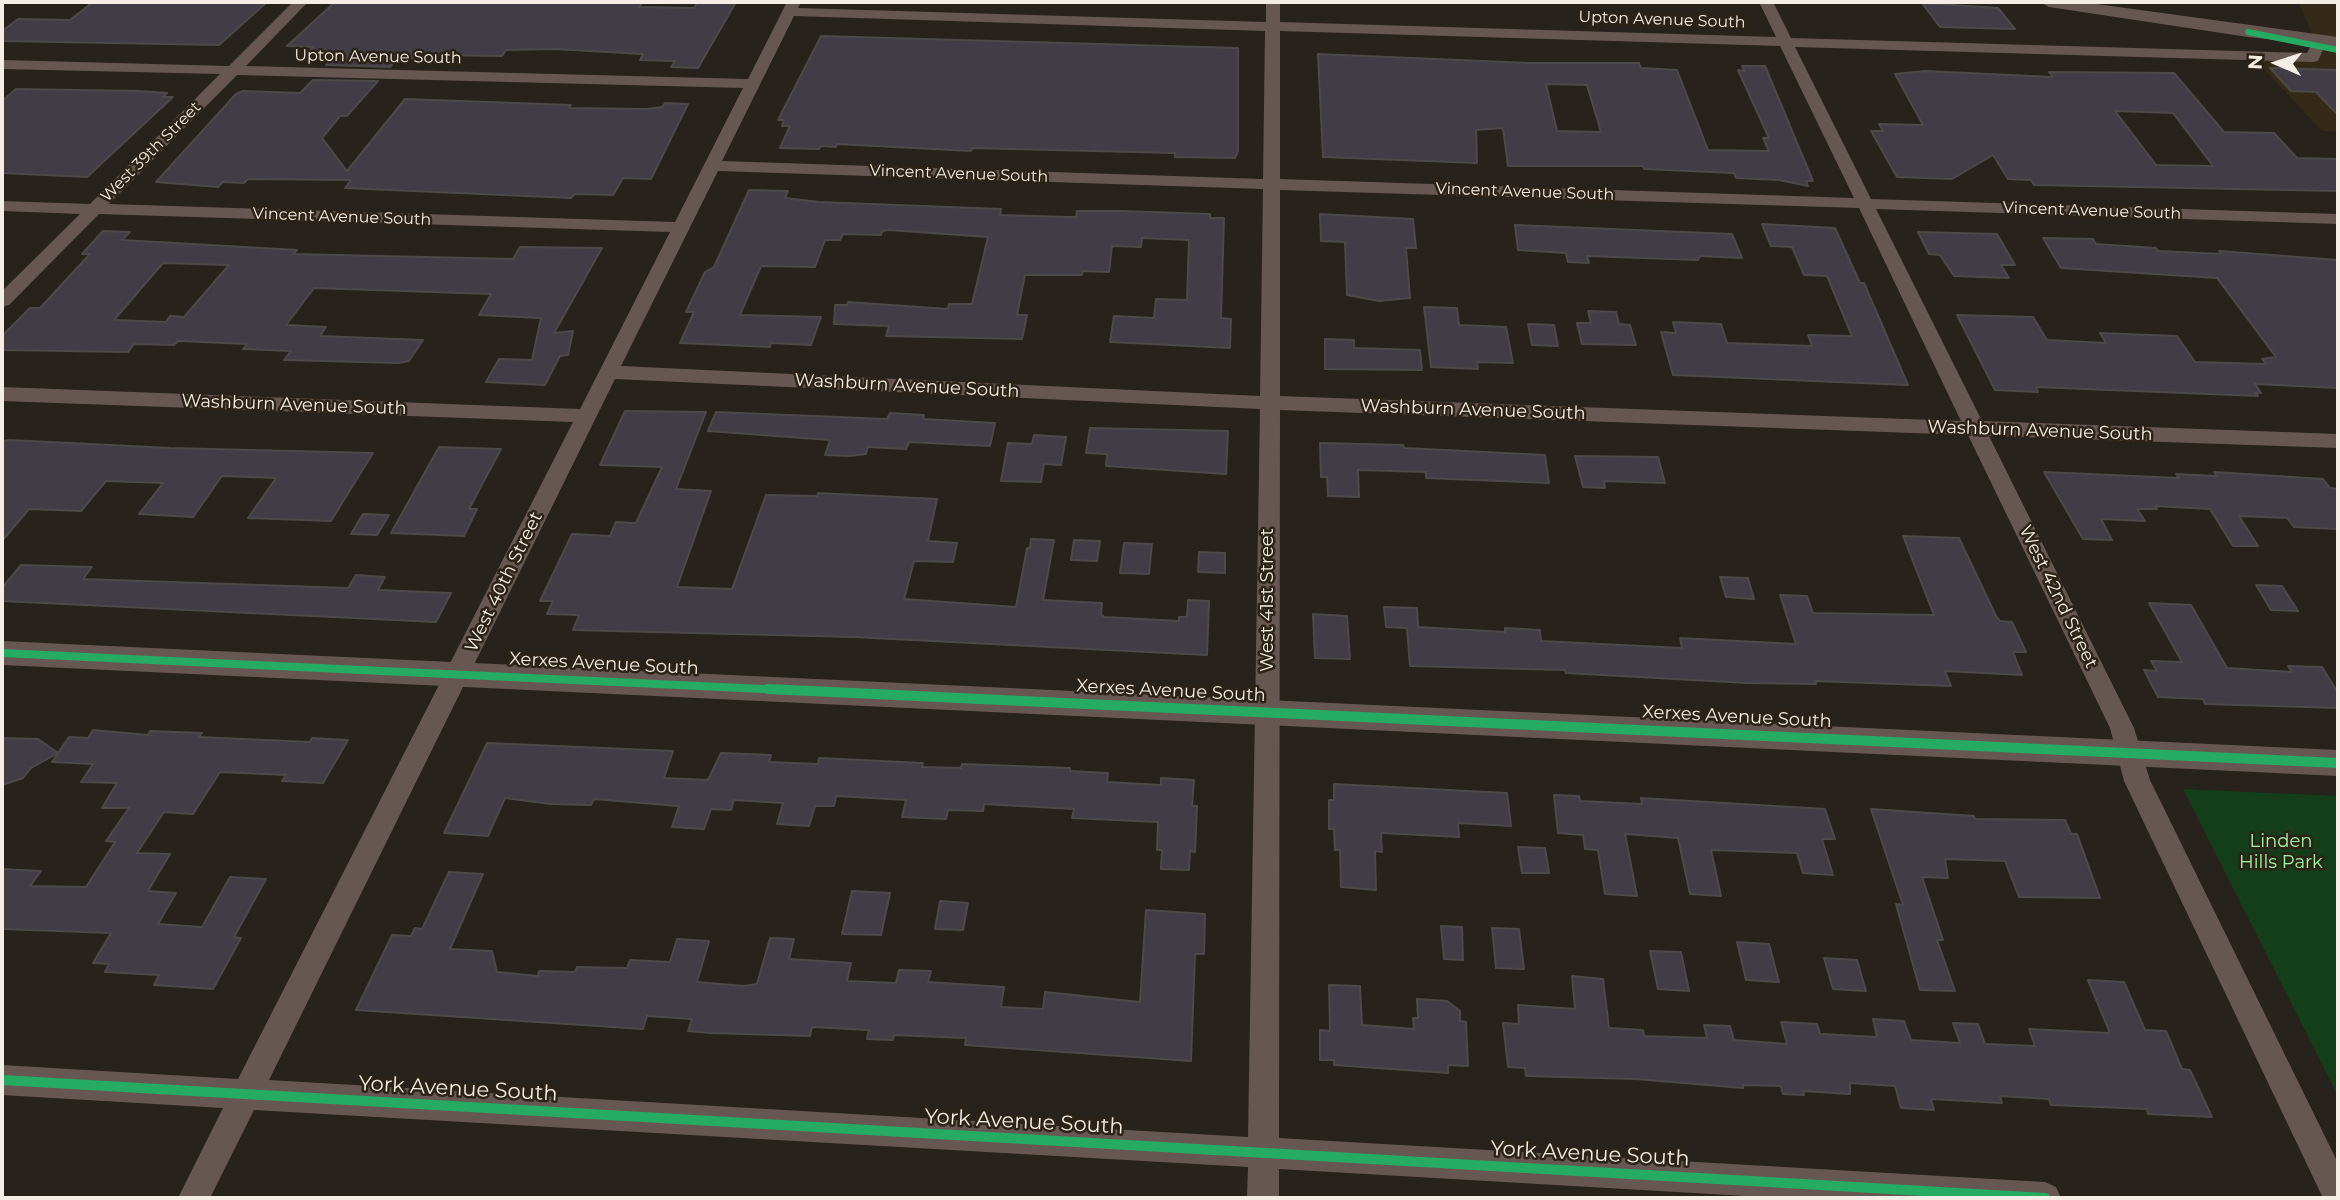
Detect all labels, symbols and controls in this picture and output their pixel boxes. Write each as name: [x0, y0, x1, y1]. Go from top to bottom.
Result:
street label: Upton Avenue South: [1578, 7, 1746, 33]
north arrow: [2242, 28, 2312, 98]
street label: Upton Avenue South: [294, 46, 462, 68]
text: N: [2244, 54, 2267, 70]
street label: West 39th Street: [97, 98, 205, 206]
street label: Vincent Avenue South: [869, 161, 1049, 187]
street label: Vincent Avenue South: [1435, 179, 1615, 205]
street label: Vincent Avenue South: [2002, 198, 2182, 224]
street label: Vincent Avenue South: [252, 204, 432, 230]
street label: Washburn Avenue South: [794, 369, 1020, 403]
street label: Washburn Avenue South: [181, 390, 407, 420]
street label: Washburn Avenue South: [1360, 395, 1586, 425]
street label: Washburn Avenue South: [1927, 416, 2153, 446]
street label: West 40th Street: [461, 508, 547, 656]
street label: West 42nd Street: [2014, 522, 2102, 672]
street label: West 41st Street: [1257, 528, 1279, 672]
street label: Xerxes Avenue South: [509, 648, 699, 680]
street label: Xerxes Avenue South: [1076, 675, 1266, 707]
street label: Xerxes Avenue South: [1642, 701, 1832, 733]
park label: Linden Hills Park: [2239, 831, 2323, 874]
street label: York Avenue South: [358, 1071, 558, 1107]
street label: York Avenue South: [924, 1104, 1124, 1140]
street label: York Avenue South: [1490, 1136, 1690, 1172]

